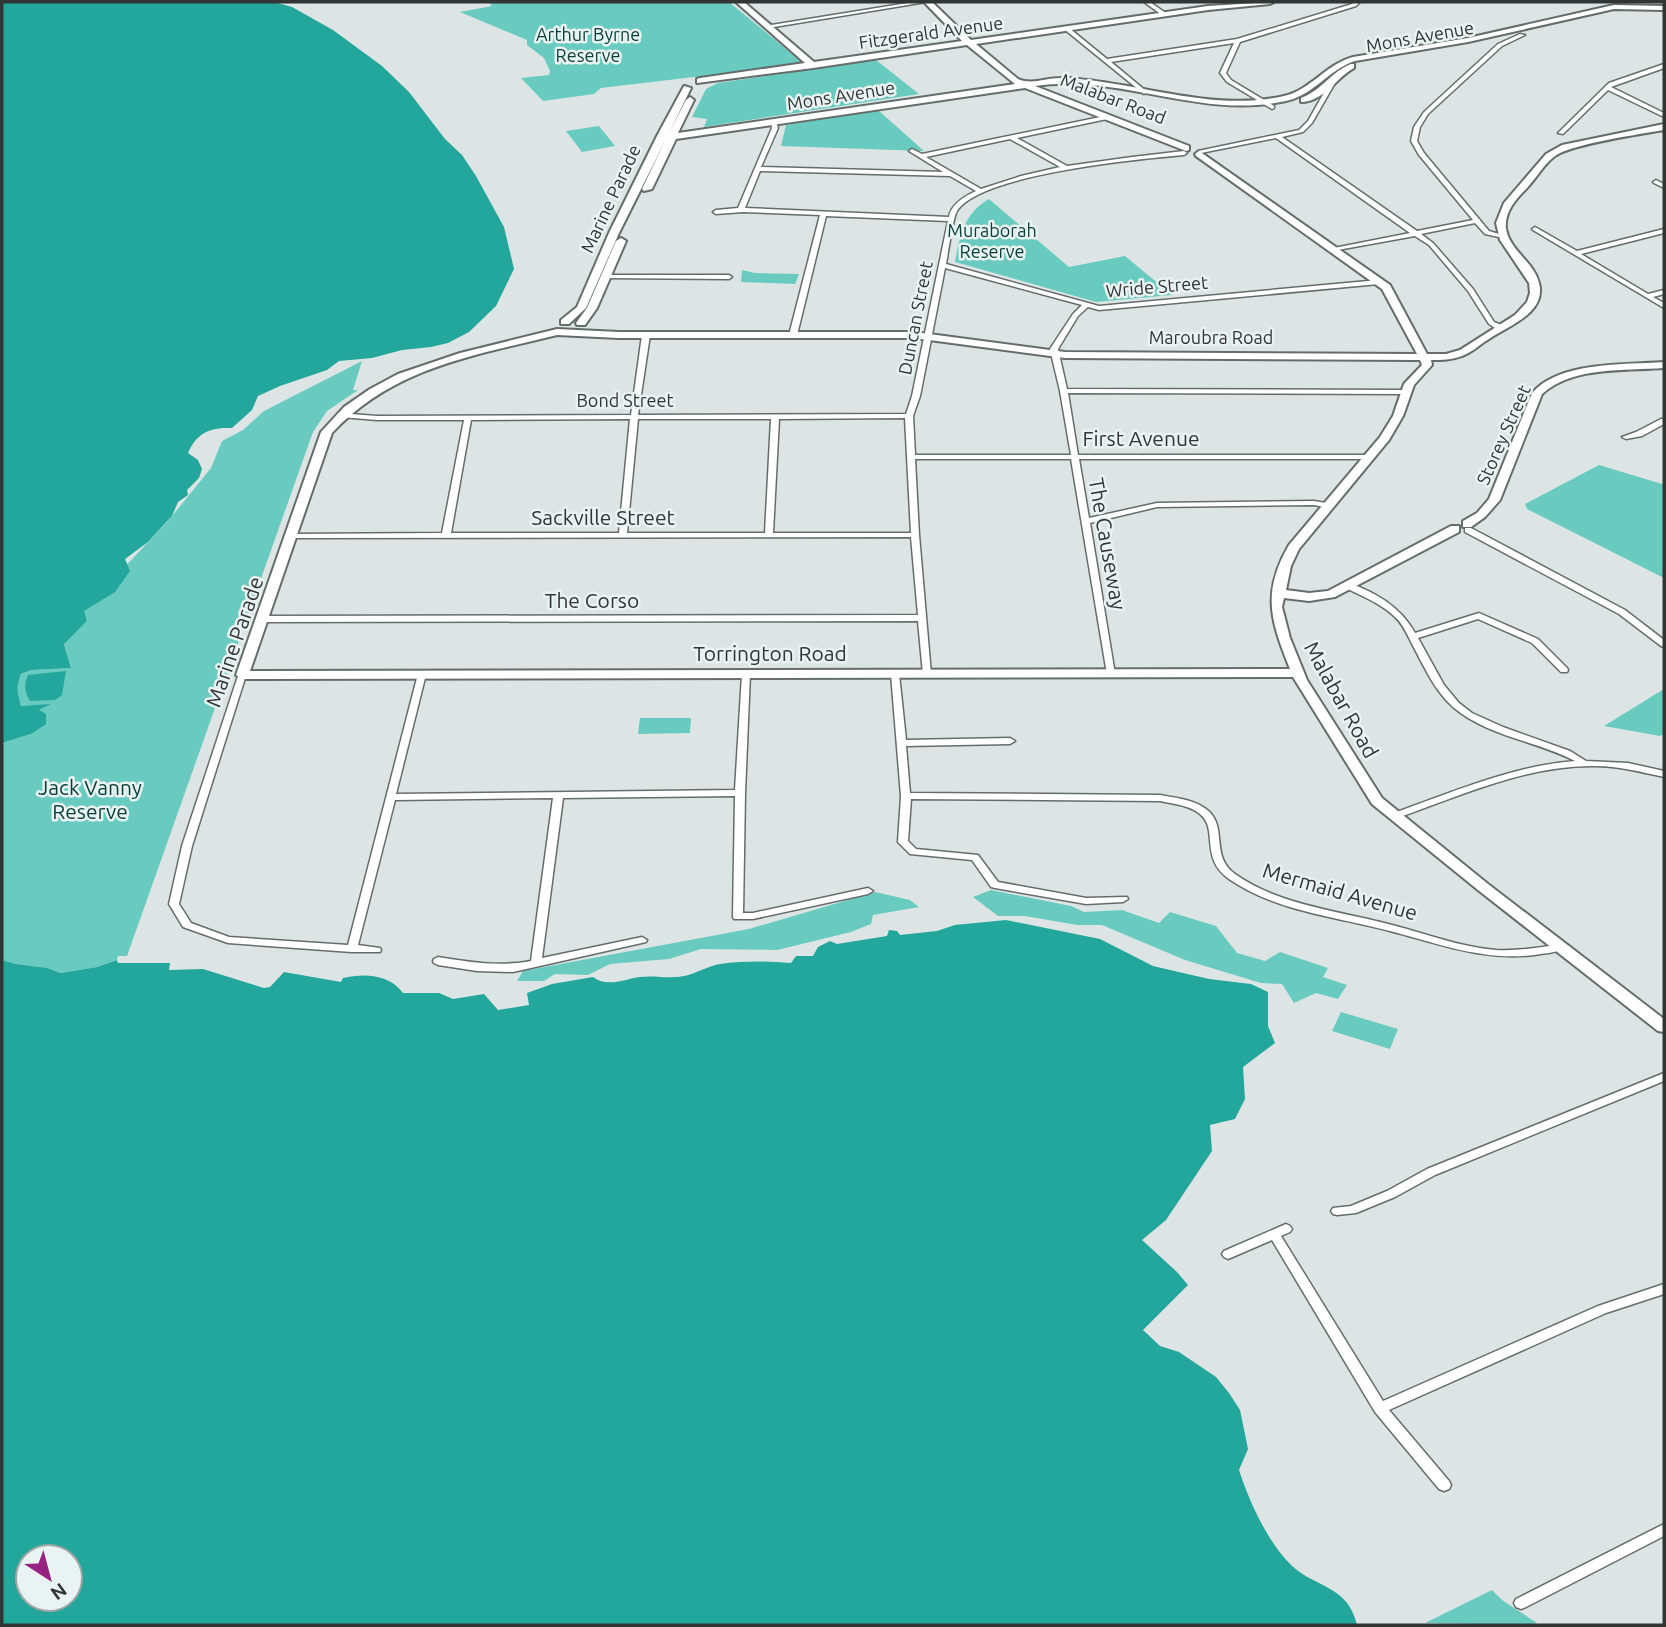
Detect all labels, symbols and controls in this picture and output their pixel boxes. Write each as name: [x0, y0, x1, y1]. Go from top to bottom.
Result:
street label: Fitzgerald Avenue: [857, 12, 1004, 52]
street label: Mons Avenue: [1364, 17, 1475, 55]
park label: Arthur Byrne Reserve: [536, 24, 640, 65]
street label: Malabar Road: [1058, 69, 1169, 127]
street label: Mons Avenue: [785, 77, 896, 113]
street label: Marine Parade: [576, 141, 644, 256]
park label: Muraborah Reserve: [947, 220, 1037, 261]
street label: Duncan Street: [894, 259, 936, 376]
street label: Wride Street: [1105, 272, 1209, 300]
street label: Maroubra Road: [1149, 327, 1273, 347]
street label: Storey Street: [1472, 382, 1534, 487]
street label: Bond Street: [576, 390, 674, 410]
street label: First Avenue: [1082, 426, 1200, 450]
street label: The Causeway: [1085, 476, 1131, 612]
street label: Sackville Street: [531, 505, 675, 529]
street label: Marine Parade: [201, 573, 268, 710]
street label: The Corso: [545, 588, 639, 612]
street label: Malabar Road: [1300, 637, 1384, 762]
street label: Torrington Road: [693, 641, 847, 665]
park label: Jack Vanny Reserve: [38, 775, 142, 823]
street label: Mermaid Avenue: [1260, 857, 1420, 925]
north arrow: [14, 1543, 84, 1613]
text: N: [47, 1579, 71, 1605]

